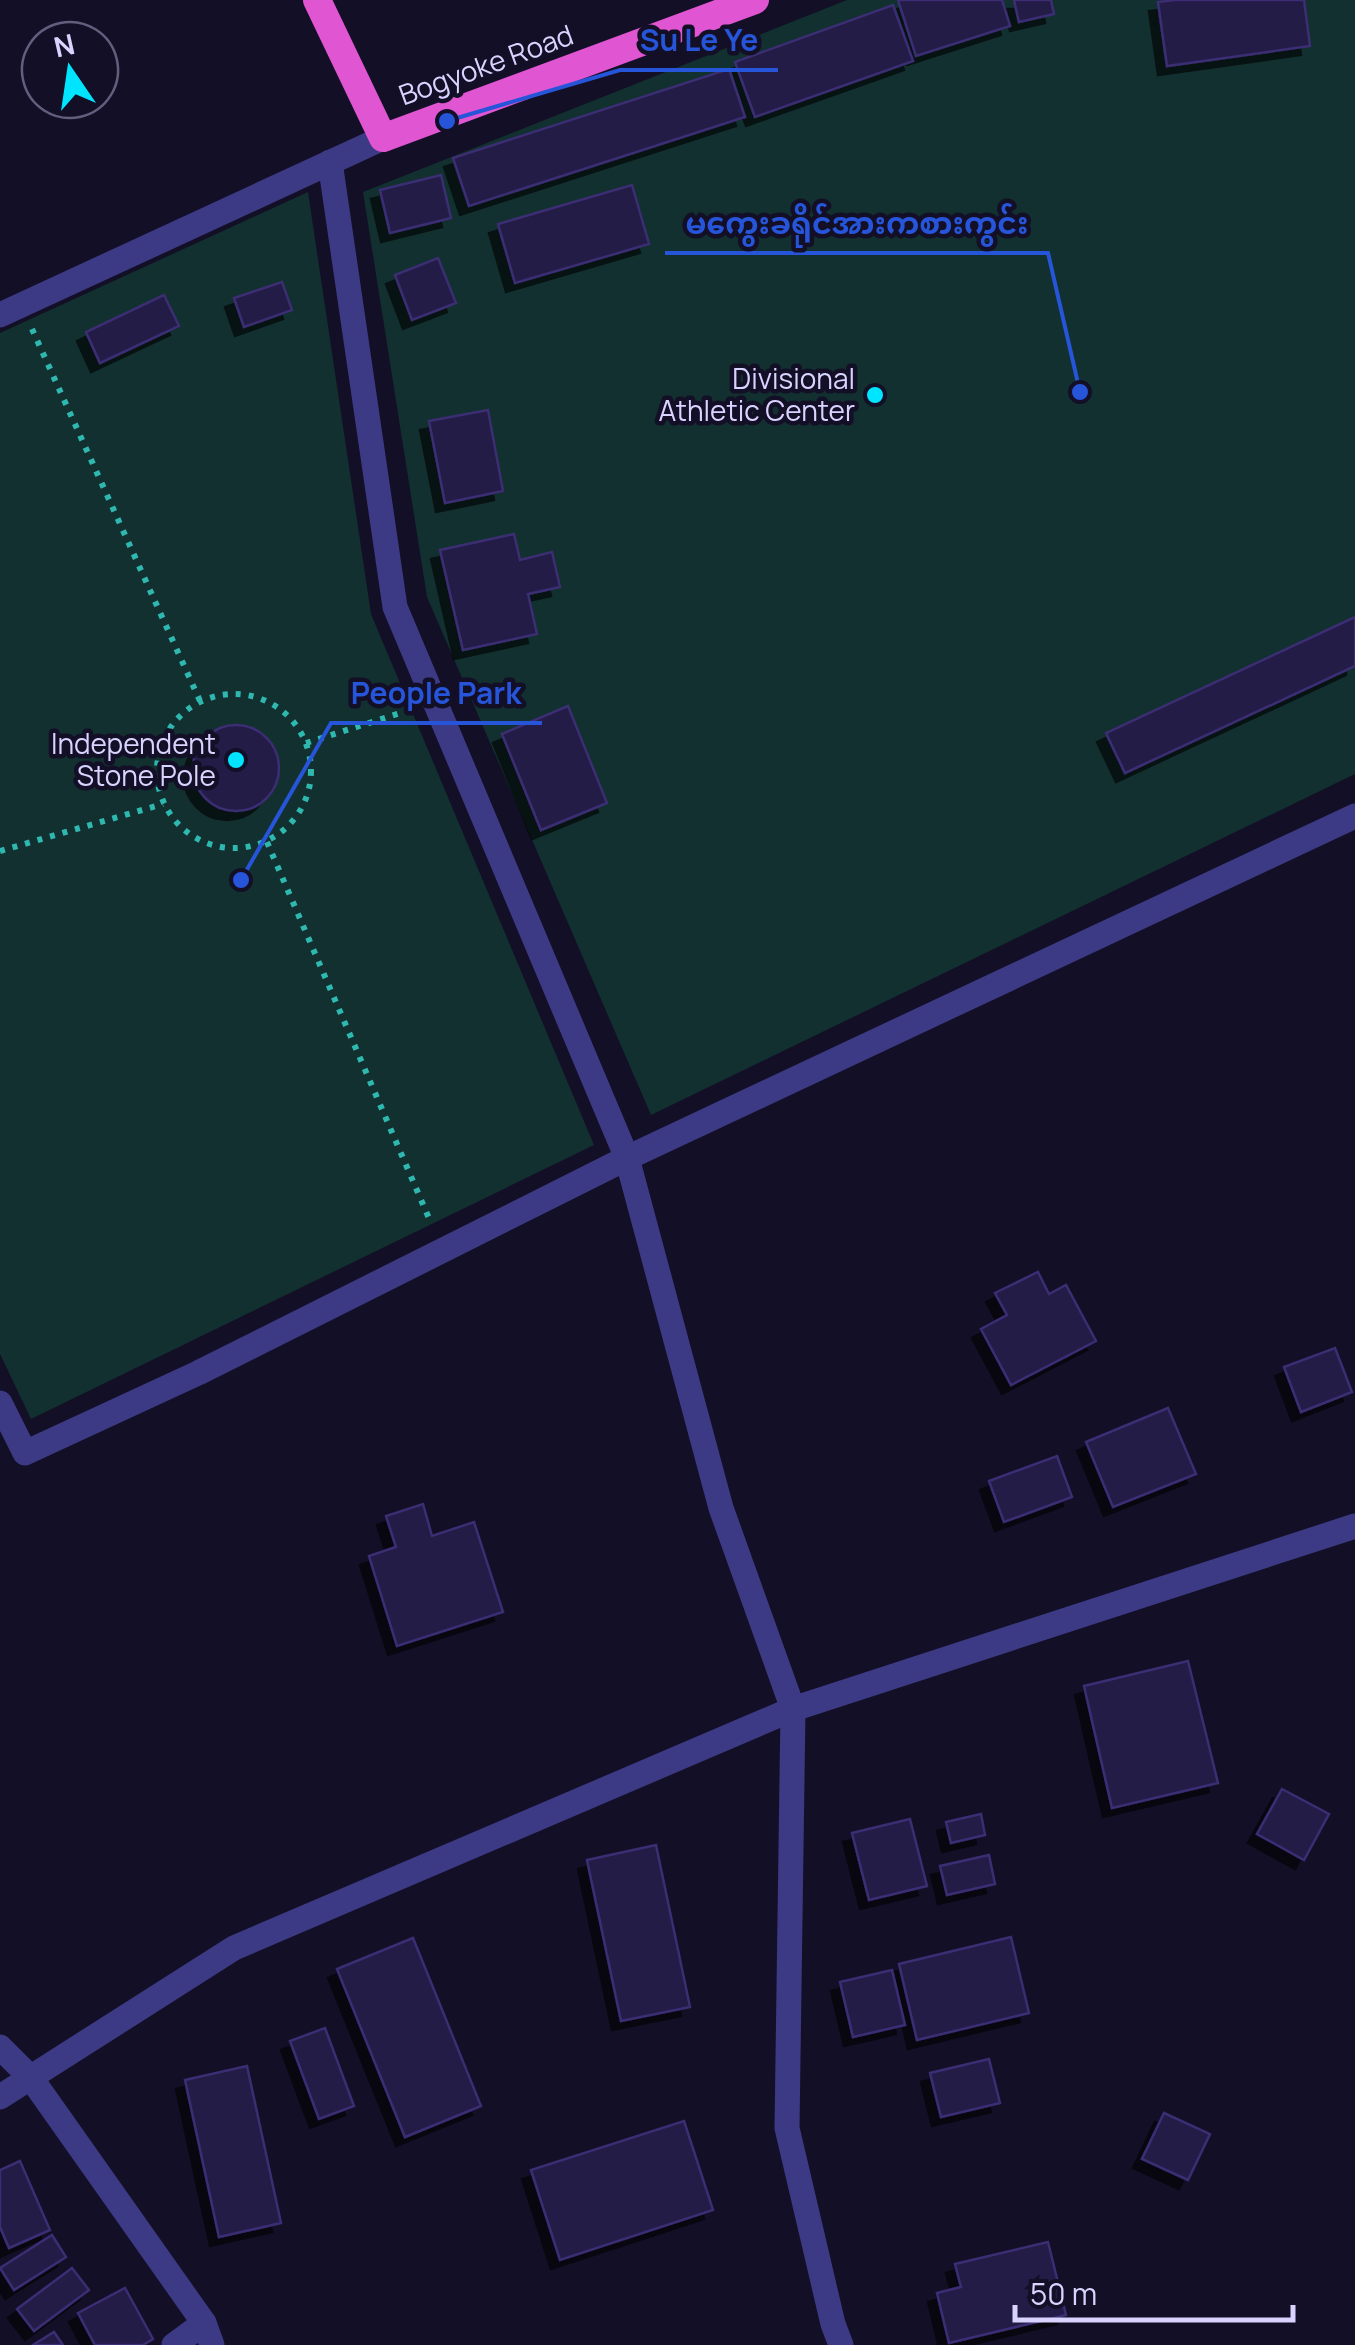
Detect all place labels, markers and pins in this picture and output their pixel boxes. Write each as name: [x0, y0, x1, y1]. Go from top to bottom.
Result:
callout: Su Le Ye: [620, 10, 778, 70]
callout: မကွေးခရိုင်အားကစားကွင်း: [665, 193, 1048, 253]
place label: Divisional Athletic Center: [658, 359, 855, 429]
marker: Divisional Athletic Center: [864, 384, 886, 406]
callout: People Park: [331, 663, 542, 723]
place label: Independent Stone Pole: [51, 724, 216, 794]
marker: Independent Stone Pole: [225, 749, 247, 771]

